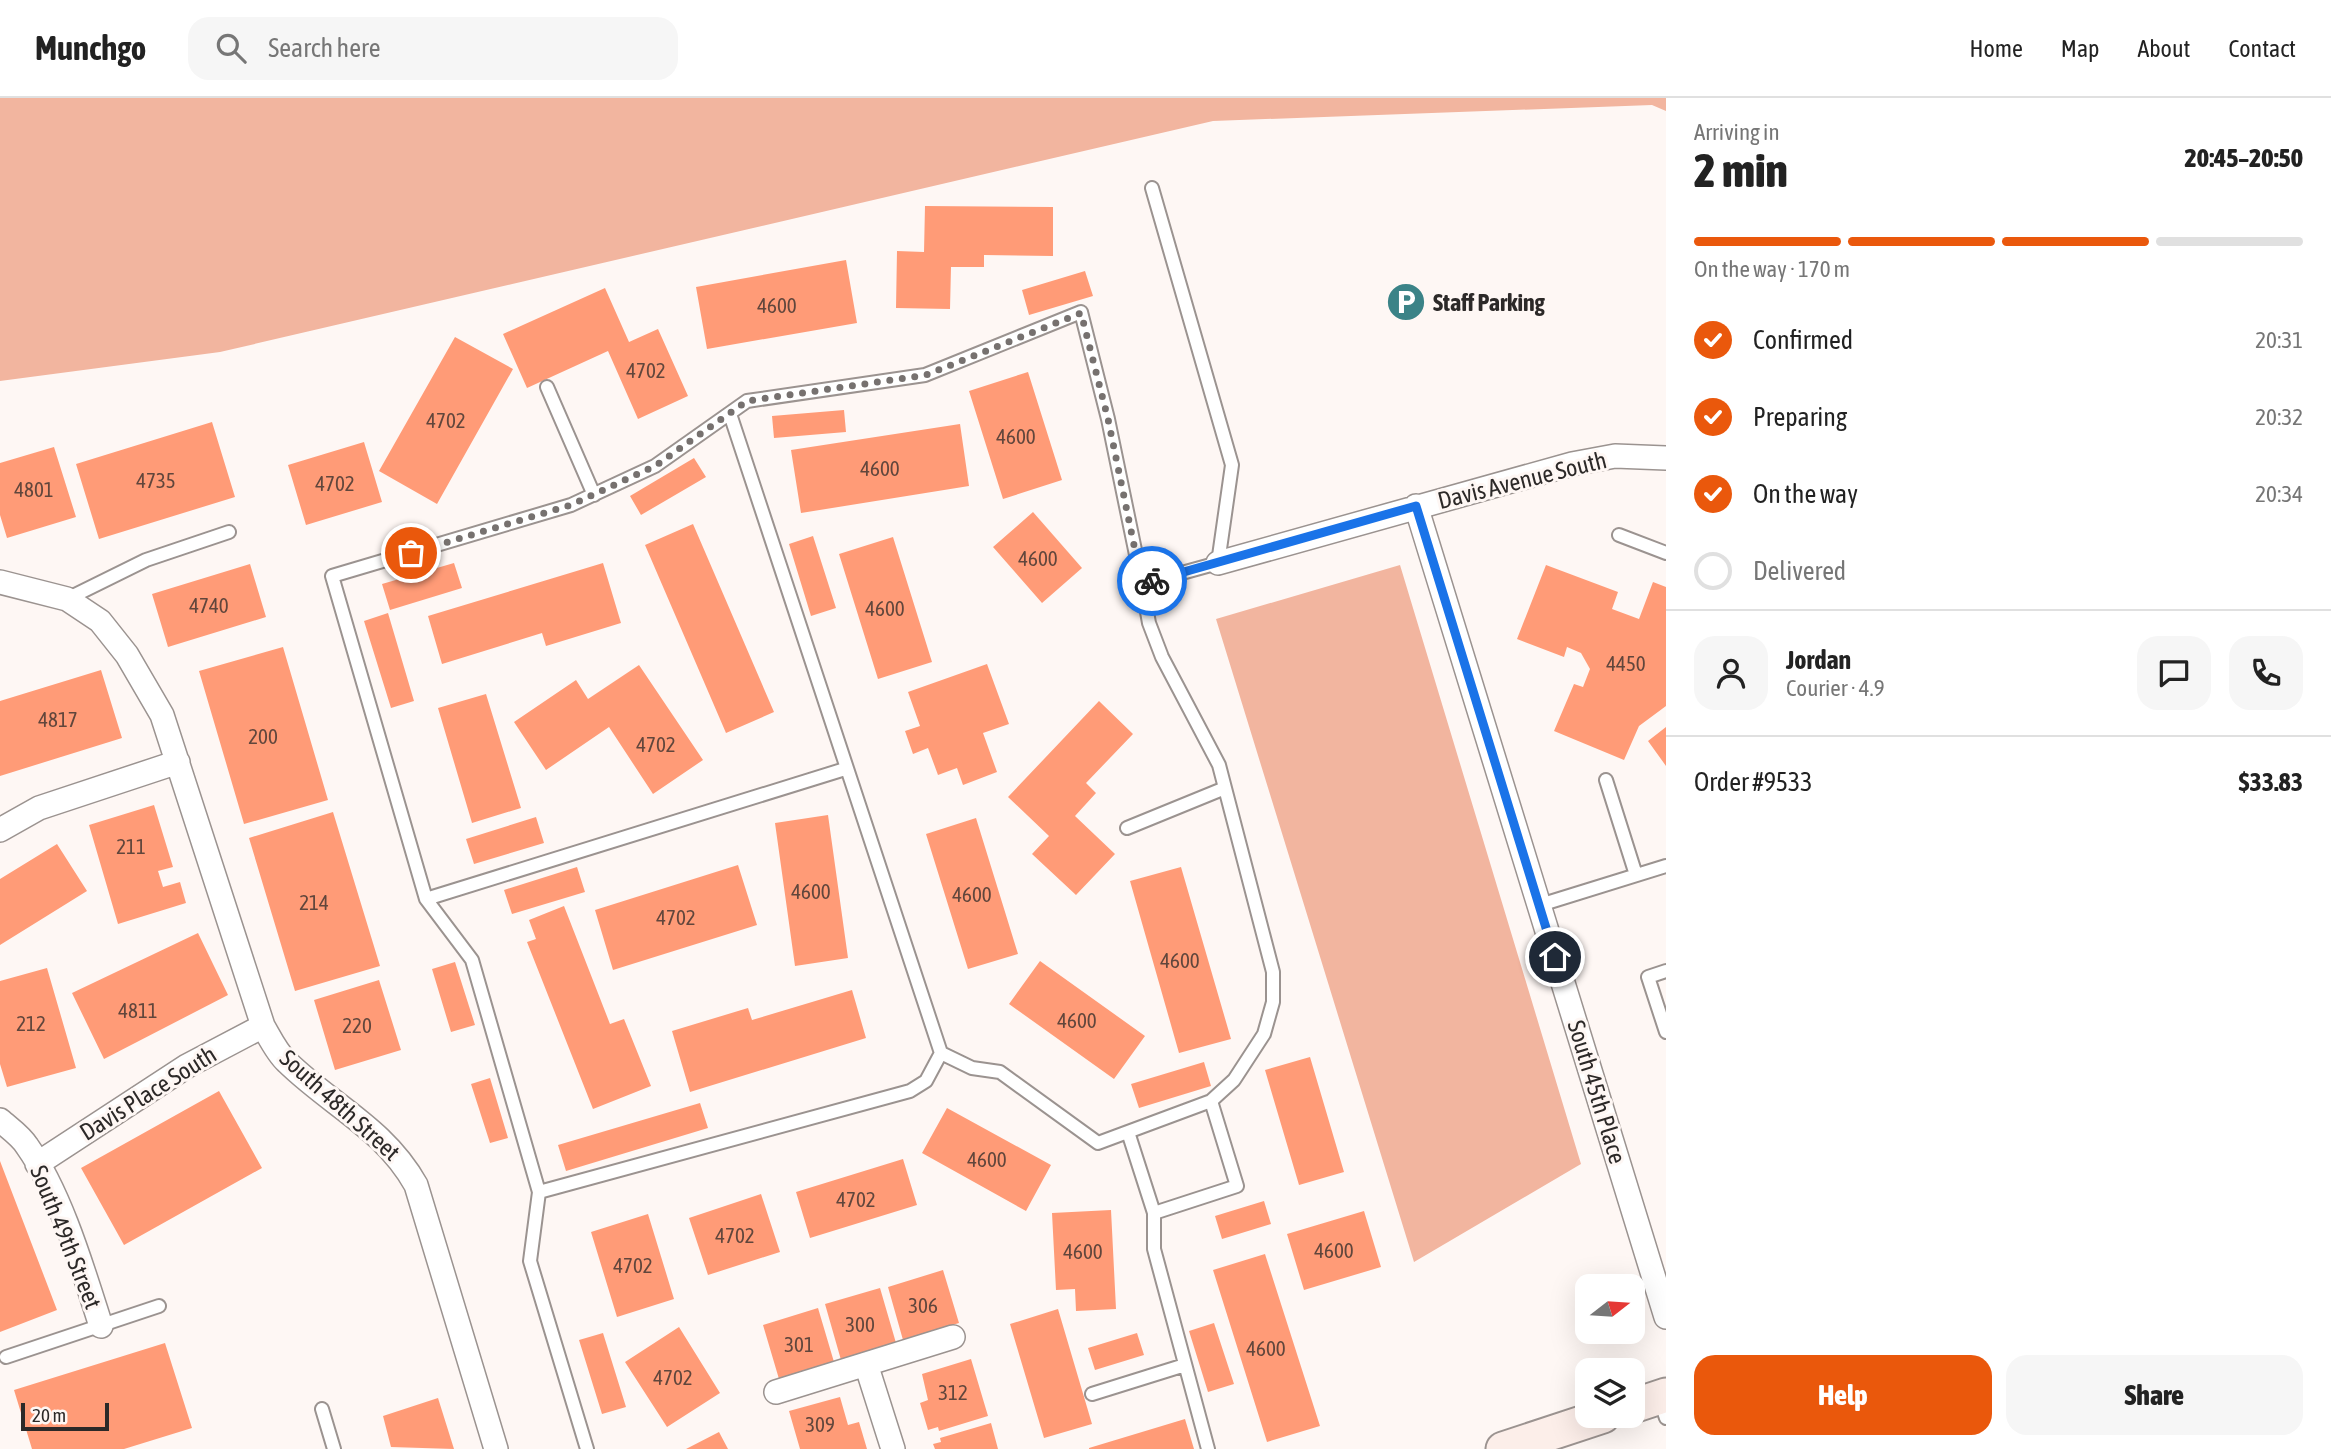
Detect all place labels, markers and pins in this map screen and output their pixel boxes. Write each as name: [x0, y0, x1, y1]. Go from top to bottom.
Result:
parking icon: Staff Parking: [1385, 281, 1427, 323]
place label: Staff Parking: [1433, 289, 1546, 316]
pin: [381, 523, 441, 583]
pin: [1525, 927, 1585, 987]

